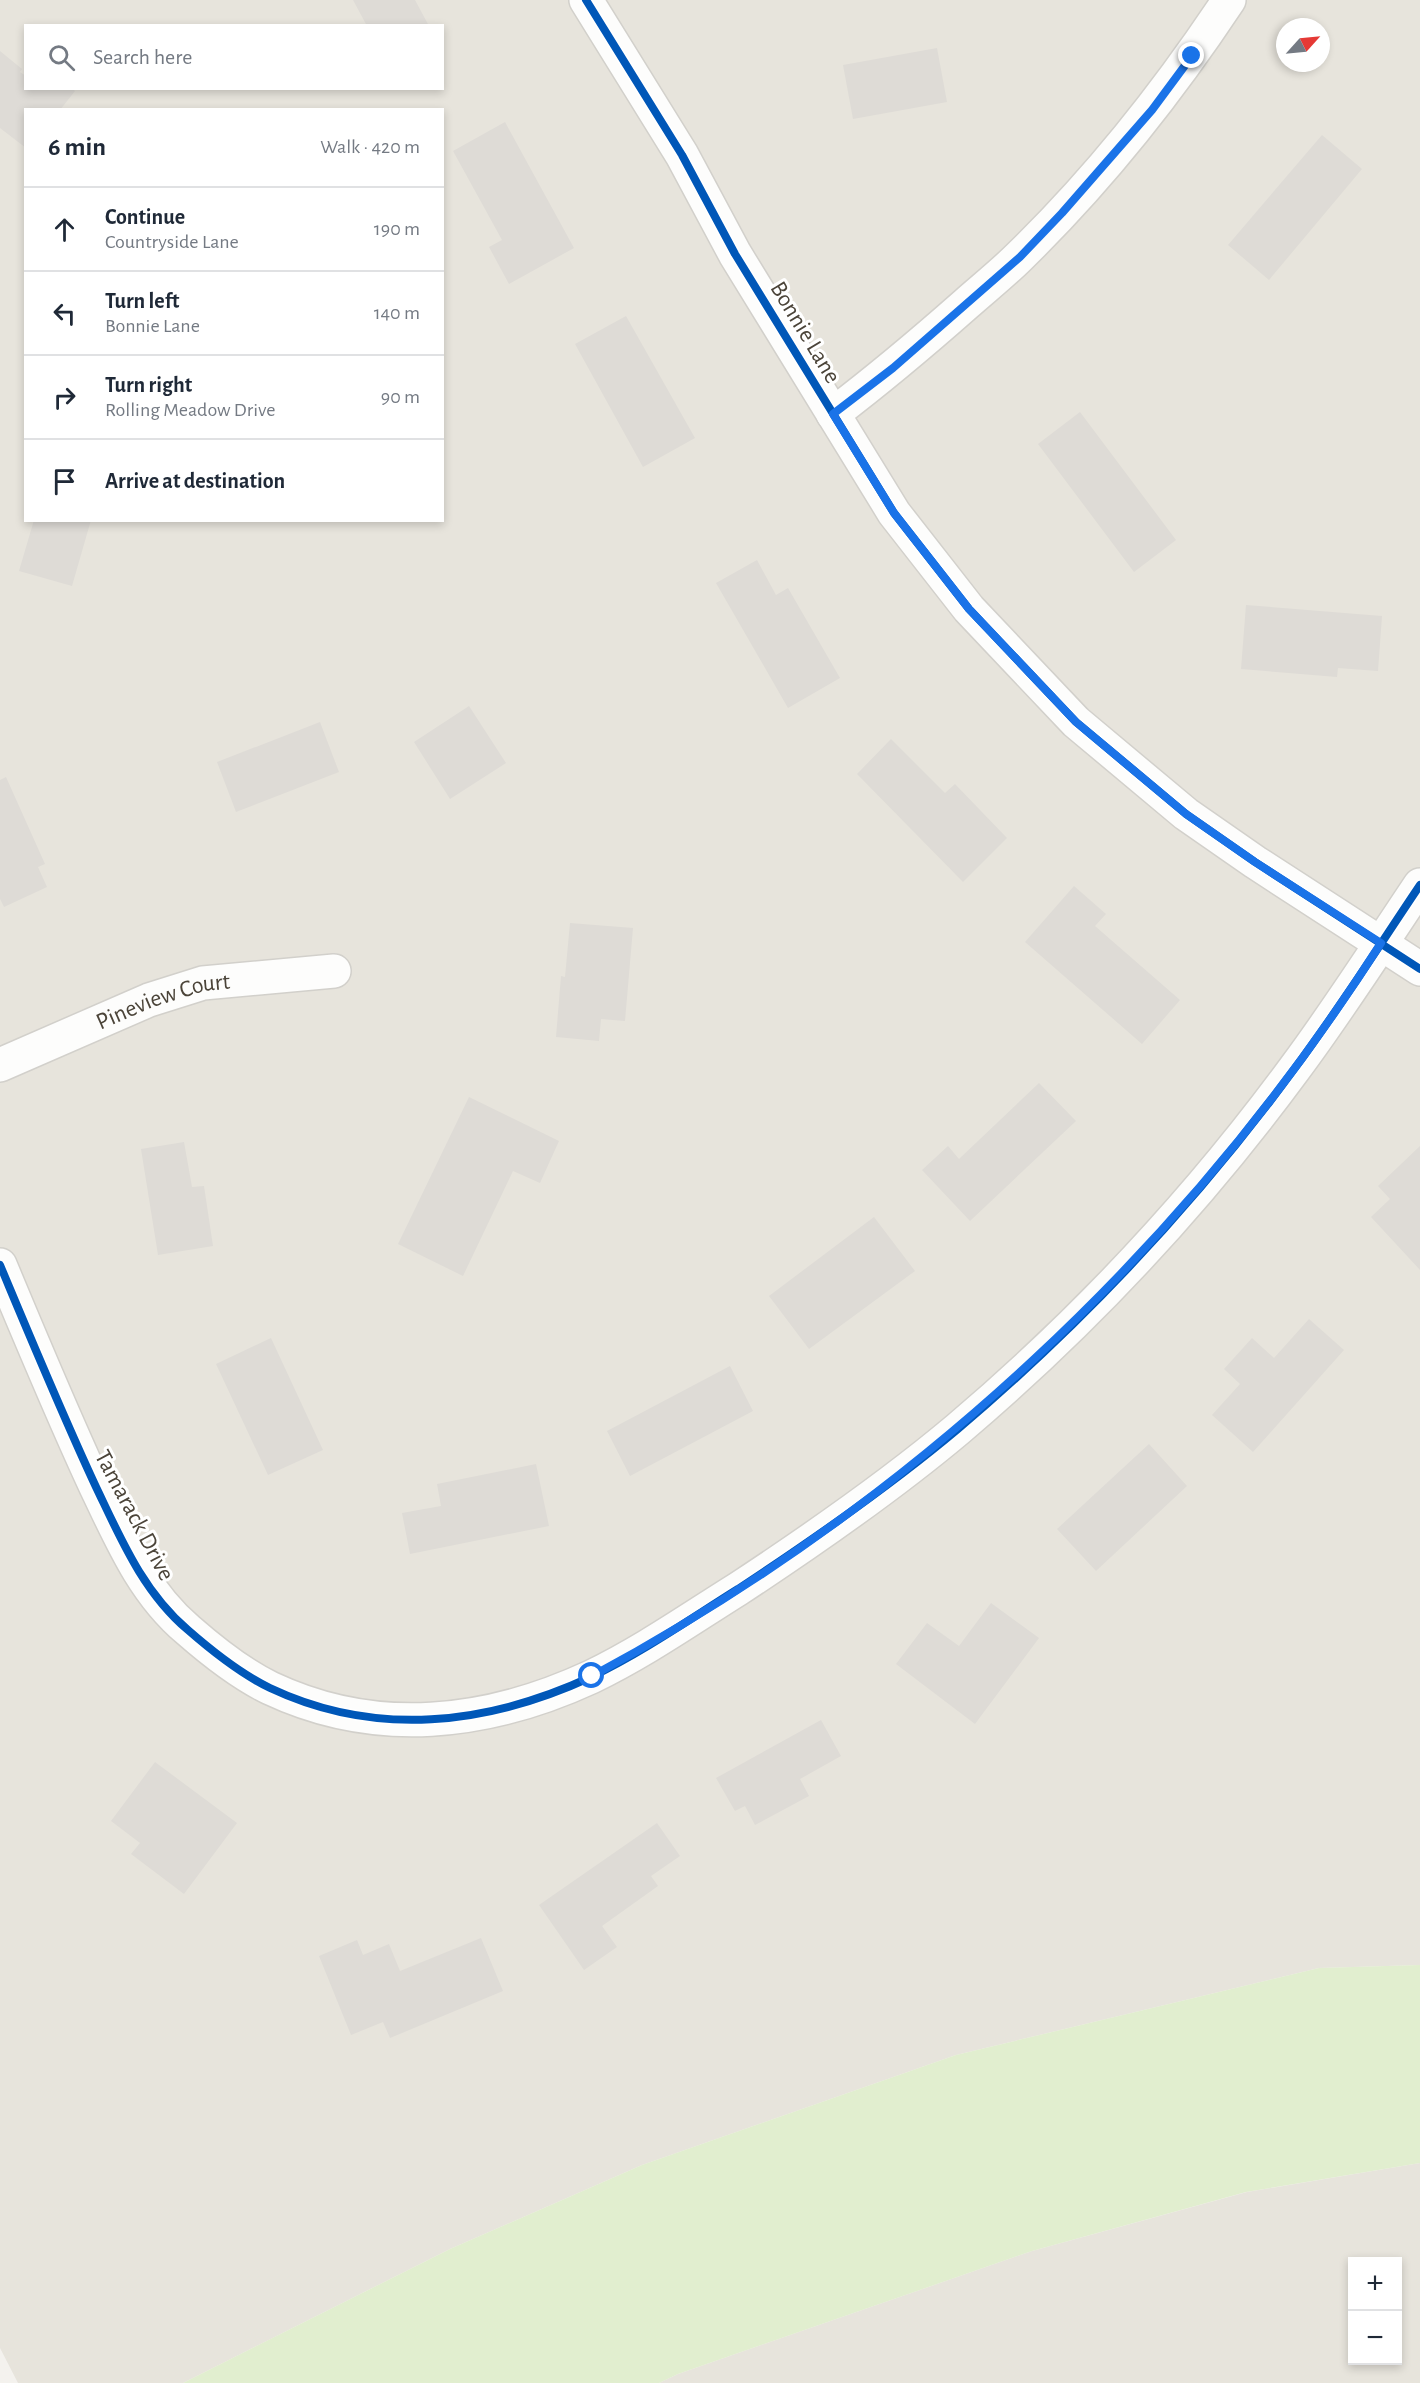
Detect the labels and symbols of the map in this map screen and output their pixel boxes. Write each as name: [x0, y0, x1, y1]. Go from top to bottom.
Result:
north arrow: [1276, 18, 1330, 72]
route end: [1178, 42, 1204, 68]
street label: Bonnie Lane: [766, 278, 845, 387]
street label: Pineview Court: [93, 970, 231, 1035]
street label: Tamarack Drive: [90, 1446, 178, 1585]
route start: [578, 1662, 604, 1688]

